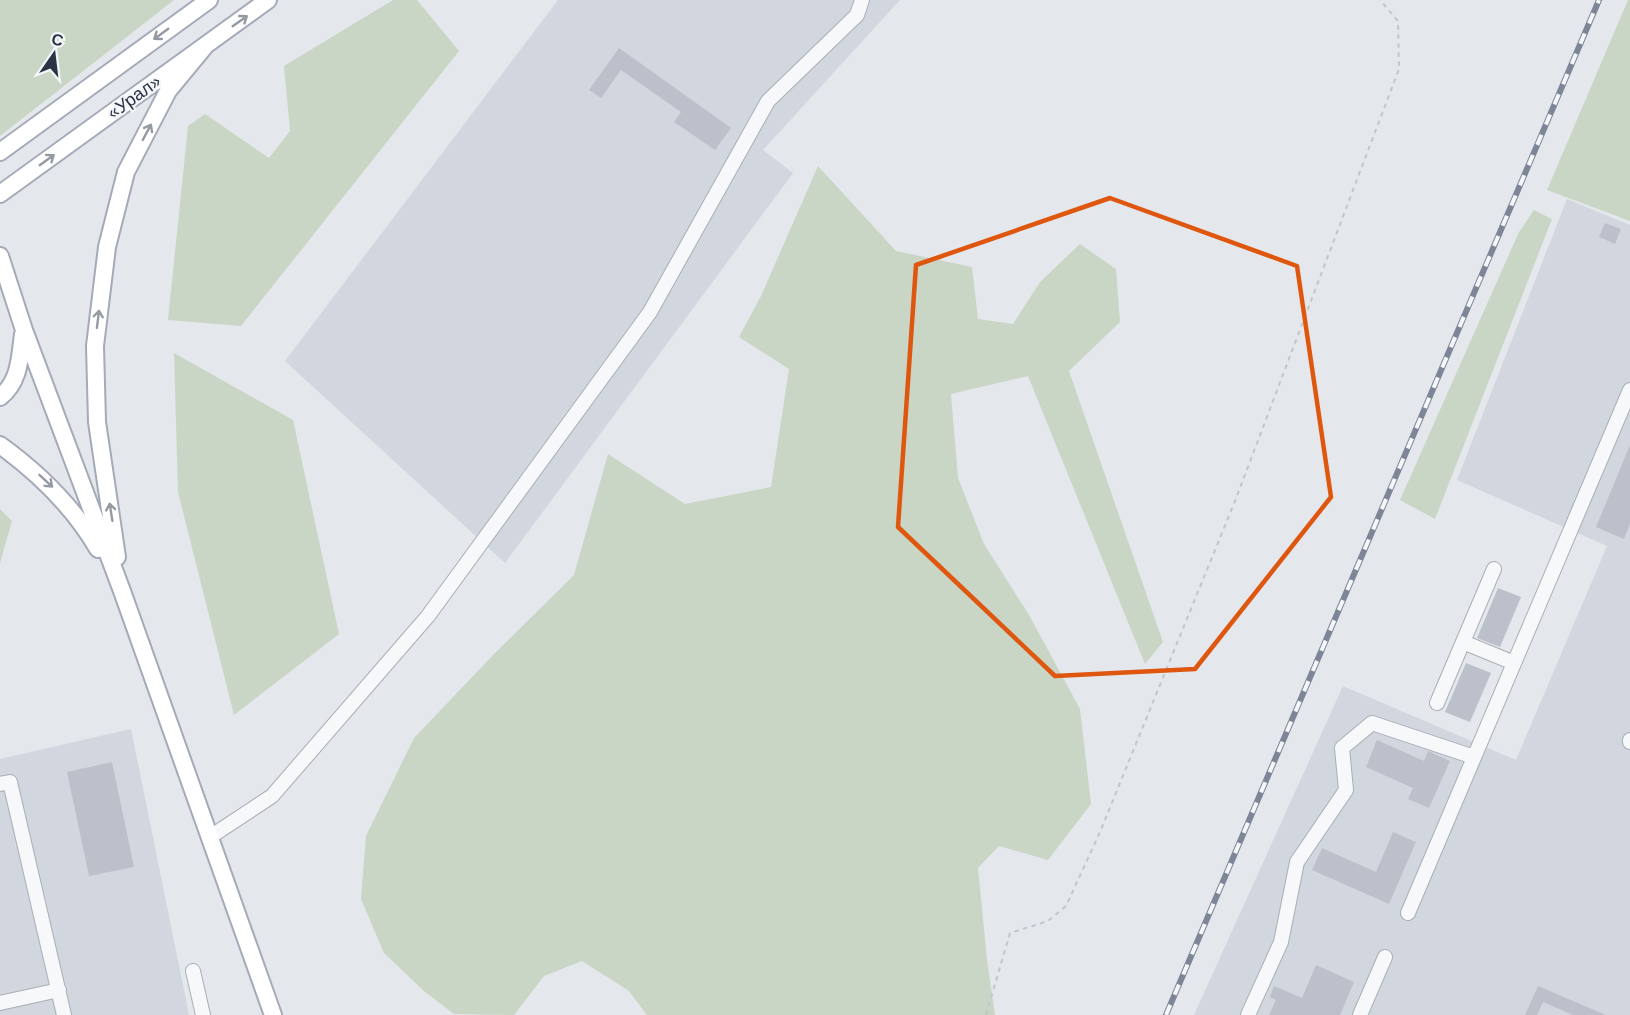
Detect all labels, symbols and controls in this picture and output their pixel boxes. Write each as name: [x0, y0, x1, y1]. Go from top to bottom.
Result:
one-way arrow: [231, 15, 247, 27]
north arrow: [24, 24, 84, 84]
one-way arrow: [154, 28, 170, 41]
text: С: [50, 30, 66, 50]
street label: «Урал»: [103, 71, 165, 123]
one-way arrow: [142, 123, 153, 141]
one-way arrow: [39, 154, 55, 166]
one-way arrow: [93, 309, 104, 329]
one-way arrow: [38, 474, 53, 488]
one-way arrow: [105, 503, 116, 523]

